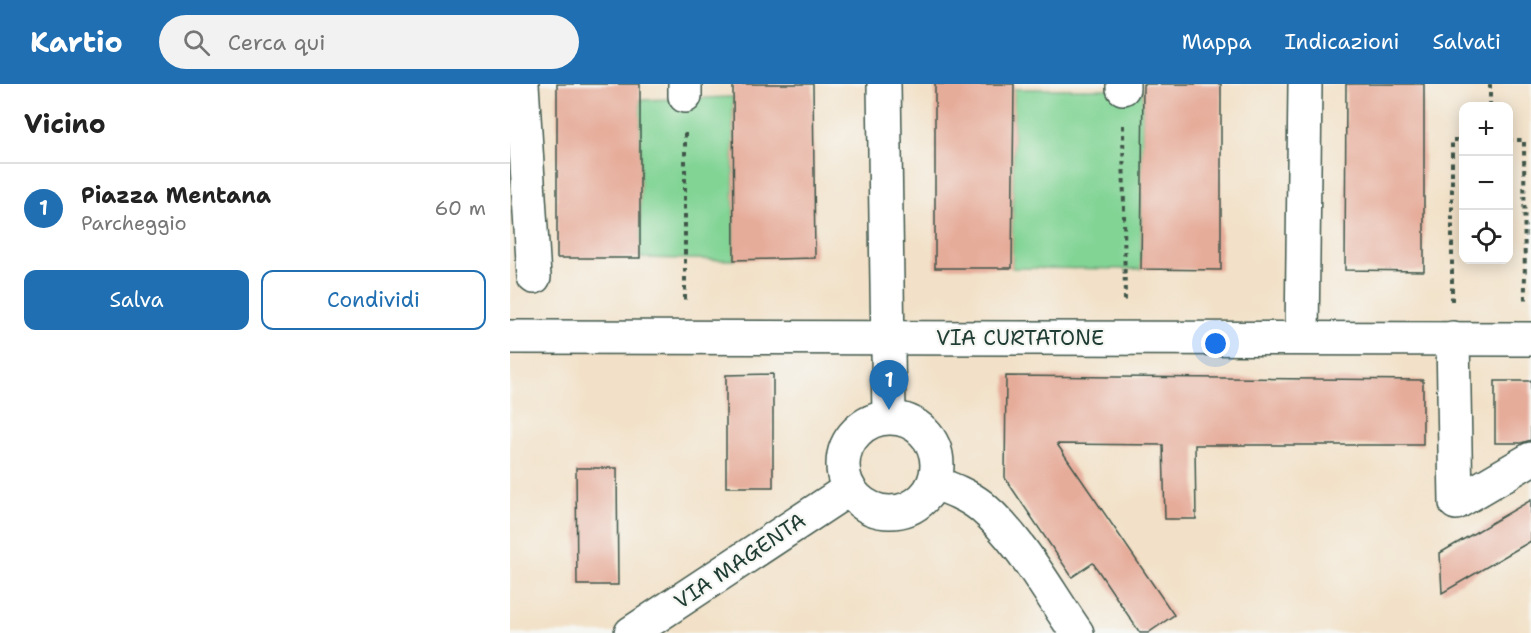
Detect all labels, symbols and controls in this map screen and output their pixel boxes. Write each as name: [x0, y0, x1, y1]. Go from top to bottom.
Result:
search box: [159, 15, 579, 69]
text: Kartio: [30, 23, 123, 61]
icon: search: [180, 26, 213, 59]
text: Cerca qui: [228, 28, 325, 57]
text: Mappa: [1182, 28, 1252, 56]
text: Indicazioni: [1285, 28, 1399, 56]
text: Salvati: [1432, 28, 1501, 56]
map controls: [1459, 102, 1513, 264]
button: +: [1459, 102, 1513, 156]
text: Vicino: [24, 106, 106, 141]
button: −: [1459, 156, 1513, 210]
text: Piazza Mentana: [81, 181, 271, 210]
text: 1: [39, 195, 48, 221]
text: 60 m: [434, 195, 486, 221]
text: Parcheggio: [81, 210, 187, 236]
button: locate: [1459, 210, 1513, 264]
button: Salva: [24, 270, 249, 330]
button: Condividi: [261, 270, 486, 330]
street label: VIA CURTATONE: [936, 324, 1104, 352]
your location: [1201, 329, 1230, 358]
pin: 1: [870, 360, 908, 410]
street label: VIA MAGENTA: [669, 507, 811, 615]

